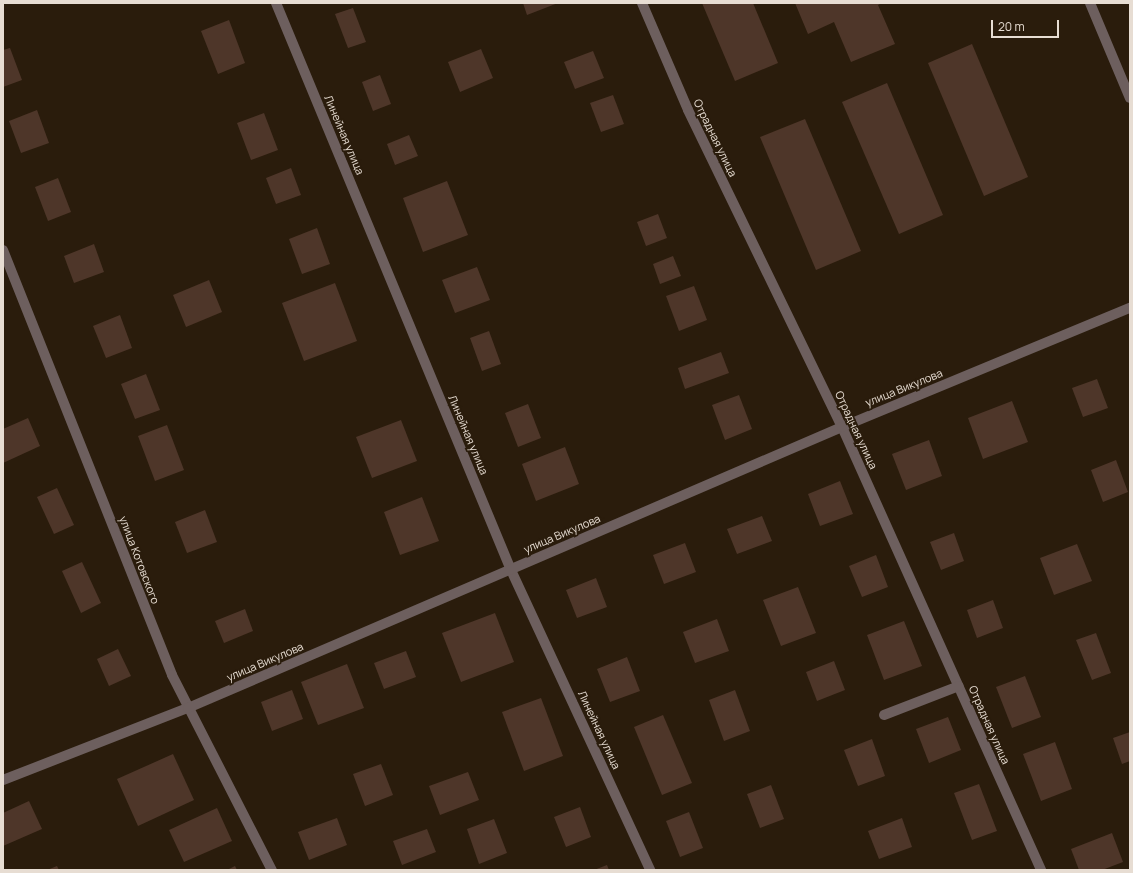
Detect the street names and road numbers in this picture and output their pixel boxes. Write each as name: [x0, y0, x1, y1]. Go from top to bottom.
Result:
street label: Линейная улица: [321, 93, 367, 177]
street label: Отрадная улица: [691, 97, 739, 179]
street label: улица Викулова: [863, 366, 945, 410]
street label: Отрадная улица: [832, 389, 880, 471]
street label: Линейная улица: [445, 393, 491, 477]
street label: улица Викулова: [522, 512, 602, 556]
street label: улица Котовского: [116, 514, 162, 606]
street label: улица Викулова: [225, 640, 305, 684]
street label: Отрадная улица: [966, 684, 1012, 766]
street label: Линейная улица: [575, 689, 623, 771]

